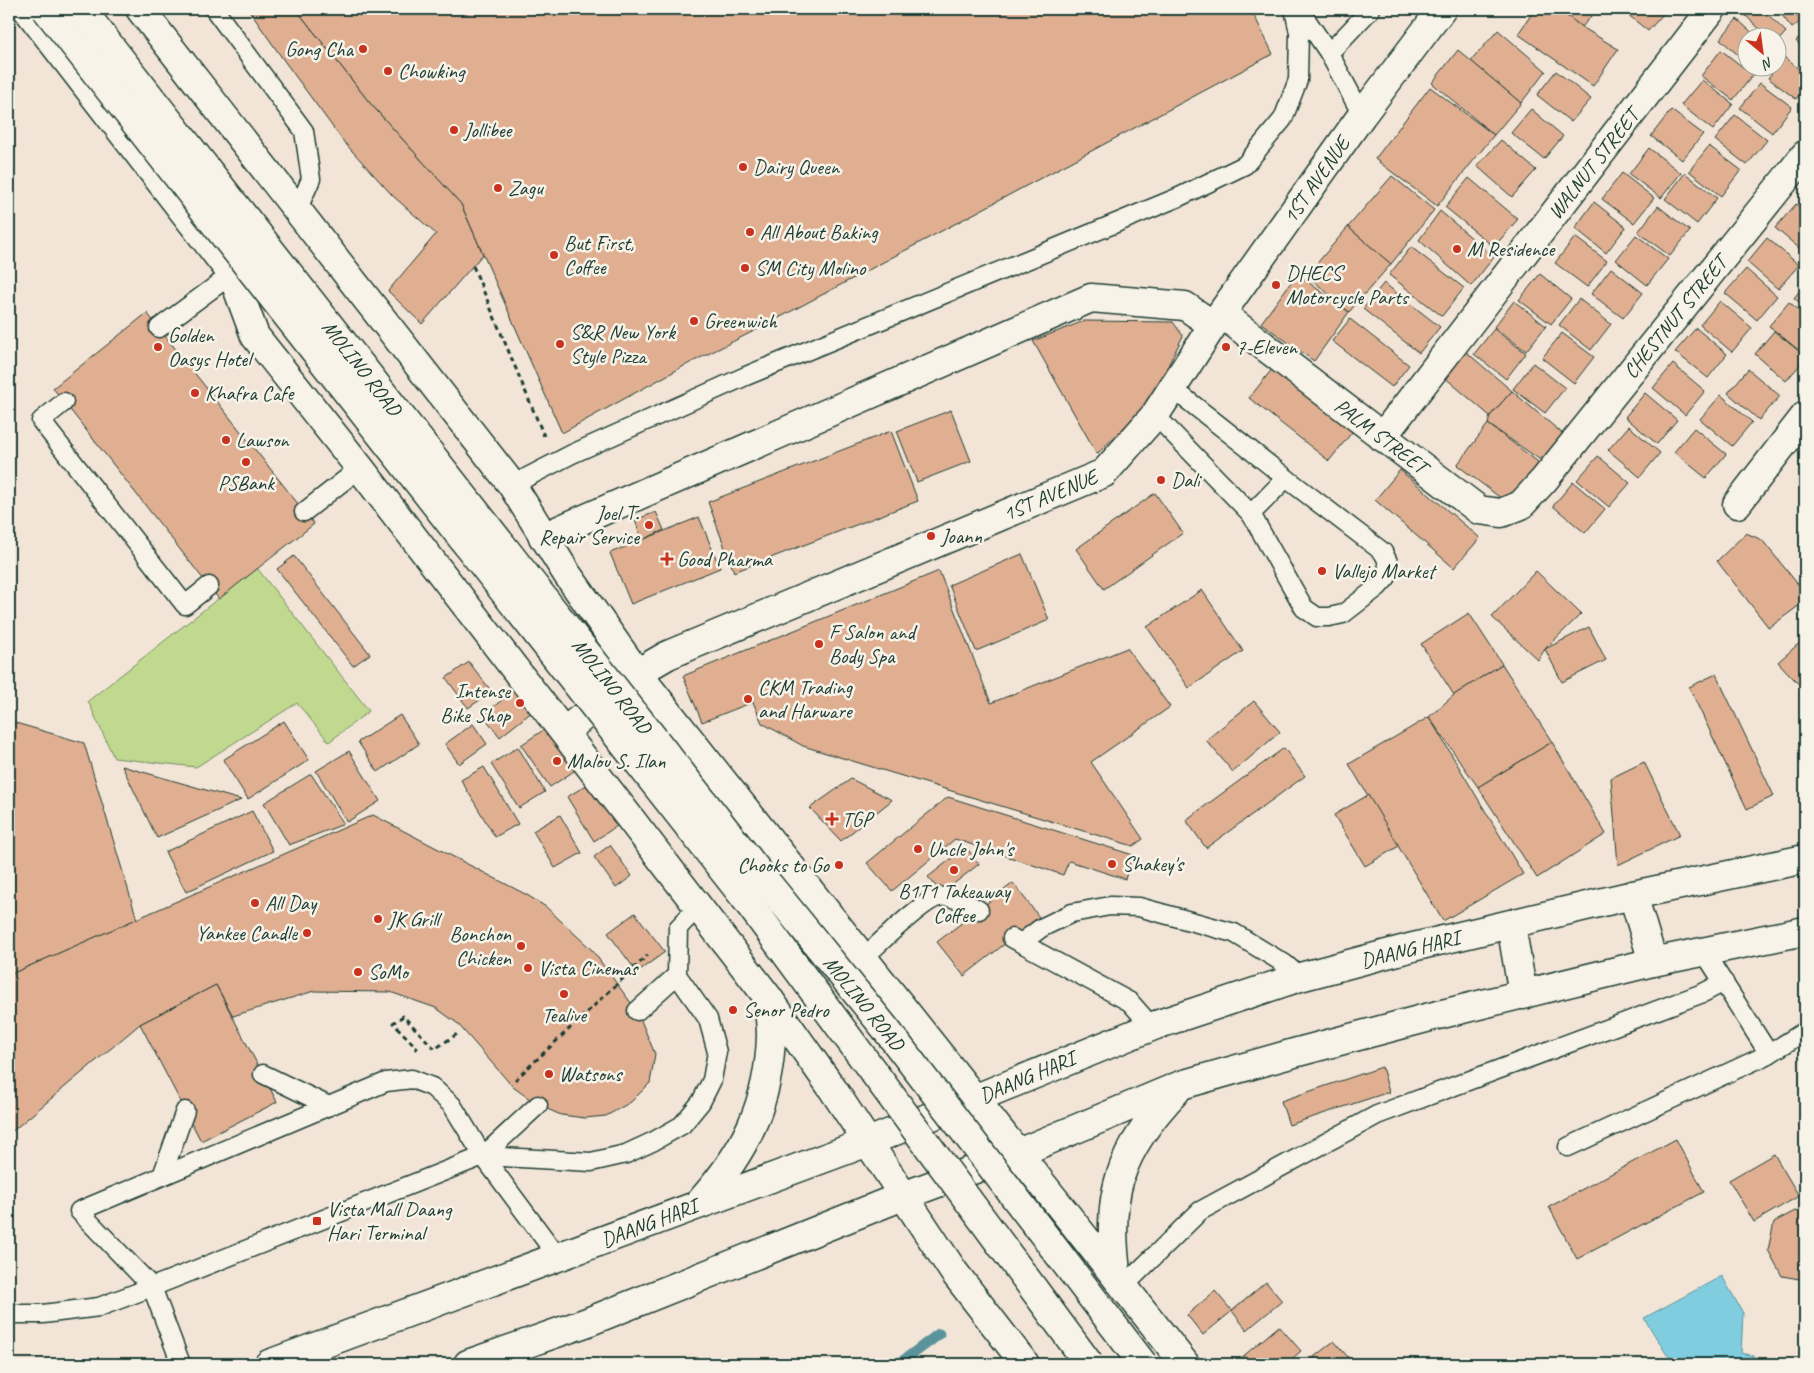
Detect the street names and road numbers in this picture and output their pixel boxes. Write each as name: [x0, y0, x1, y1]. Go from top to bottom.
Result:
street label: WALNUT STREET: [1542, 100, 1647, 224]
street label: 1ST AVENUE: [1277, 129, 1357, 228]
street label: CHESTNUT STREET: [1618, 247, 1735, 384]
street label: MOLINO ROAD: [317, 315, 409, 423]
street label: PALM STREET: [1329, 393, 1436, 482]
street label: 1ST AVENUE: [999, 462, 1104, 526]
street label: MOLINO ROAD: [567, 633, 659, 741]
street label: DAANG HARI: [1358, 923, 1467, 974]
street label: MOLINO ROAD: [818, 950, 911, 1057]
street label: DAANG HARI: [976, 1044, 1083, 1109]
street label: DAANG HARI: [597, 1191, 705, 1253]

